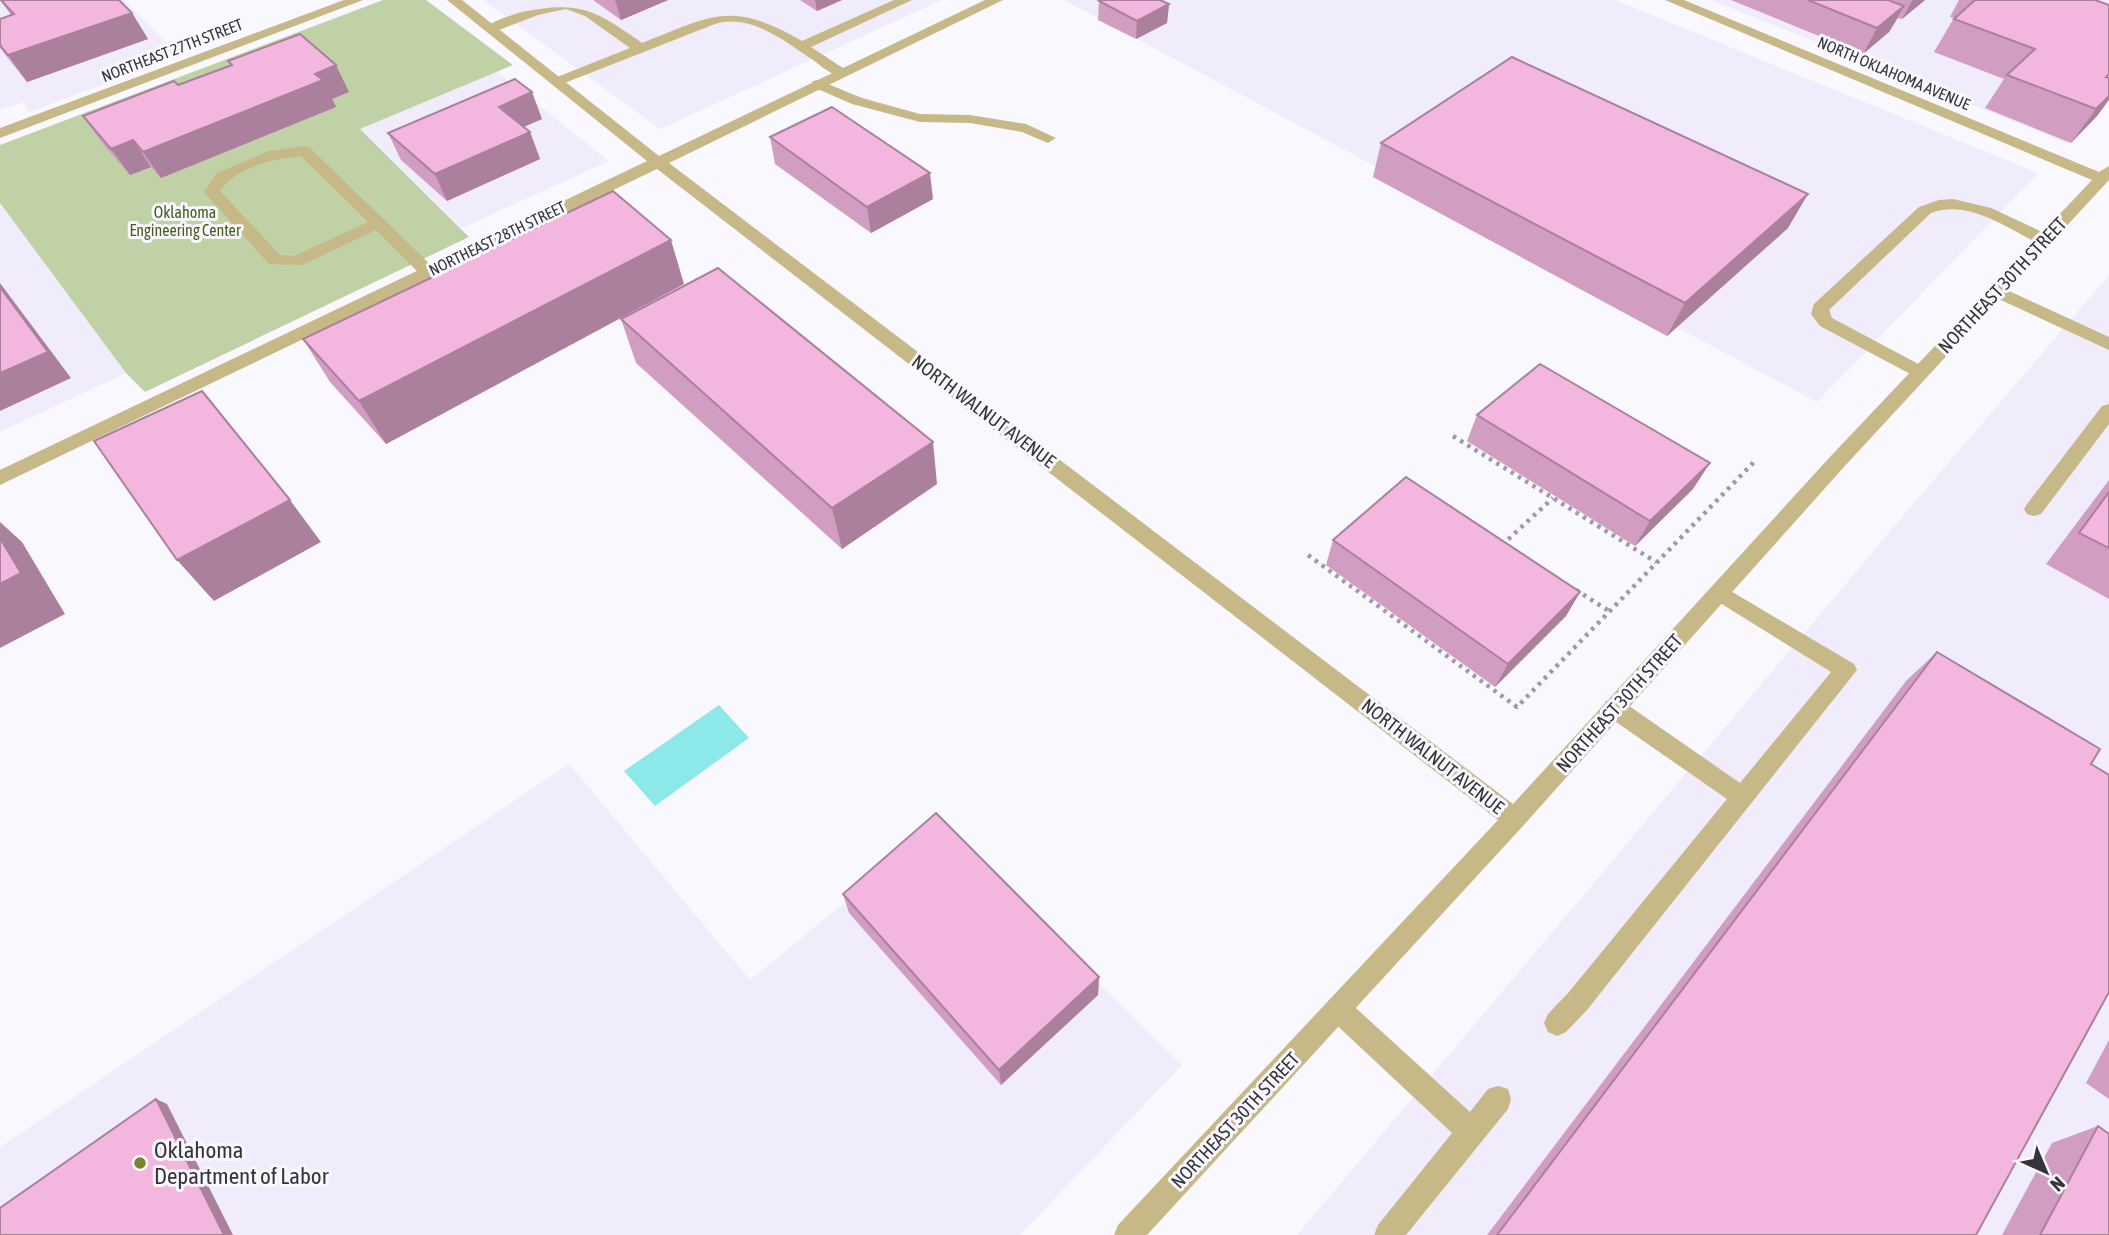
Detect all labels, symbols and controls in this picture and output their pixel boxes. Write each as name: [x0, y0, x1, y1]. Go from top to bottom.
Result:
street label: NORTHEAST 27TH STREET: [99, 15, 245, 85]
street label: NORTH OKLAHOMA AVENUE: [1815, 33, 1973, 113]
street label: NORTHEAST 28TH STREET: [426, 197, 568, 279]
park label: Oklahoma Engineering Center: [129, 203, 241, 240]
street label: NORTHEAST 30TH STREET: [1933, 212, 2071, 357]
street label: NORTH WALNUT AVENUE: [908, 350, 1060, 472]
street label: NORTHEAST 30TH STREET: [1551, 629, 1687, 776]
street label: NORTH WALNUT AVENUE: [1358, 694, 1508, 818]
street label: NORTHEAST 30TH STREET: [1166, 1047, 1304, 1192]
place label: Oklahoma Department of Labor: [154, 1137, 330, 1189]
north arrow: [2011, 1137, 2081, 1207]
marker: Oklahoma Department of Labor: [132, 1155, 148, 1171]
text: N: [2046, 1172, 2069, 1196]

